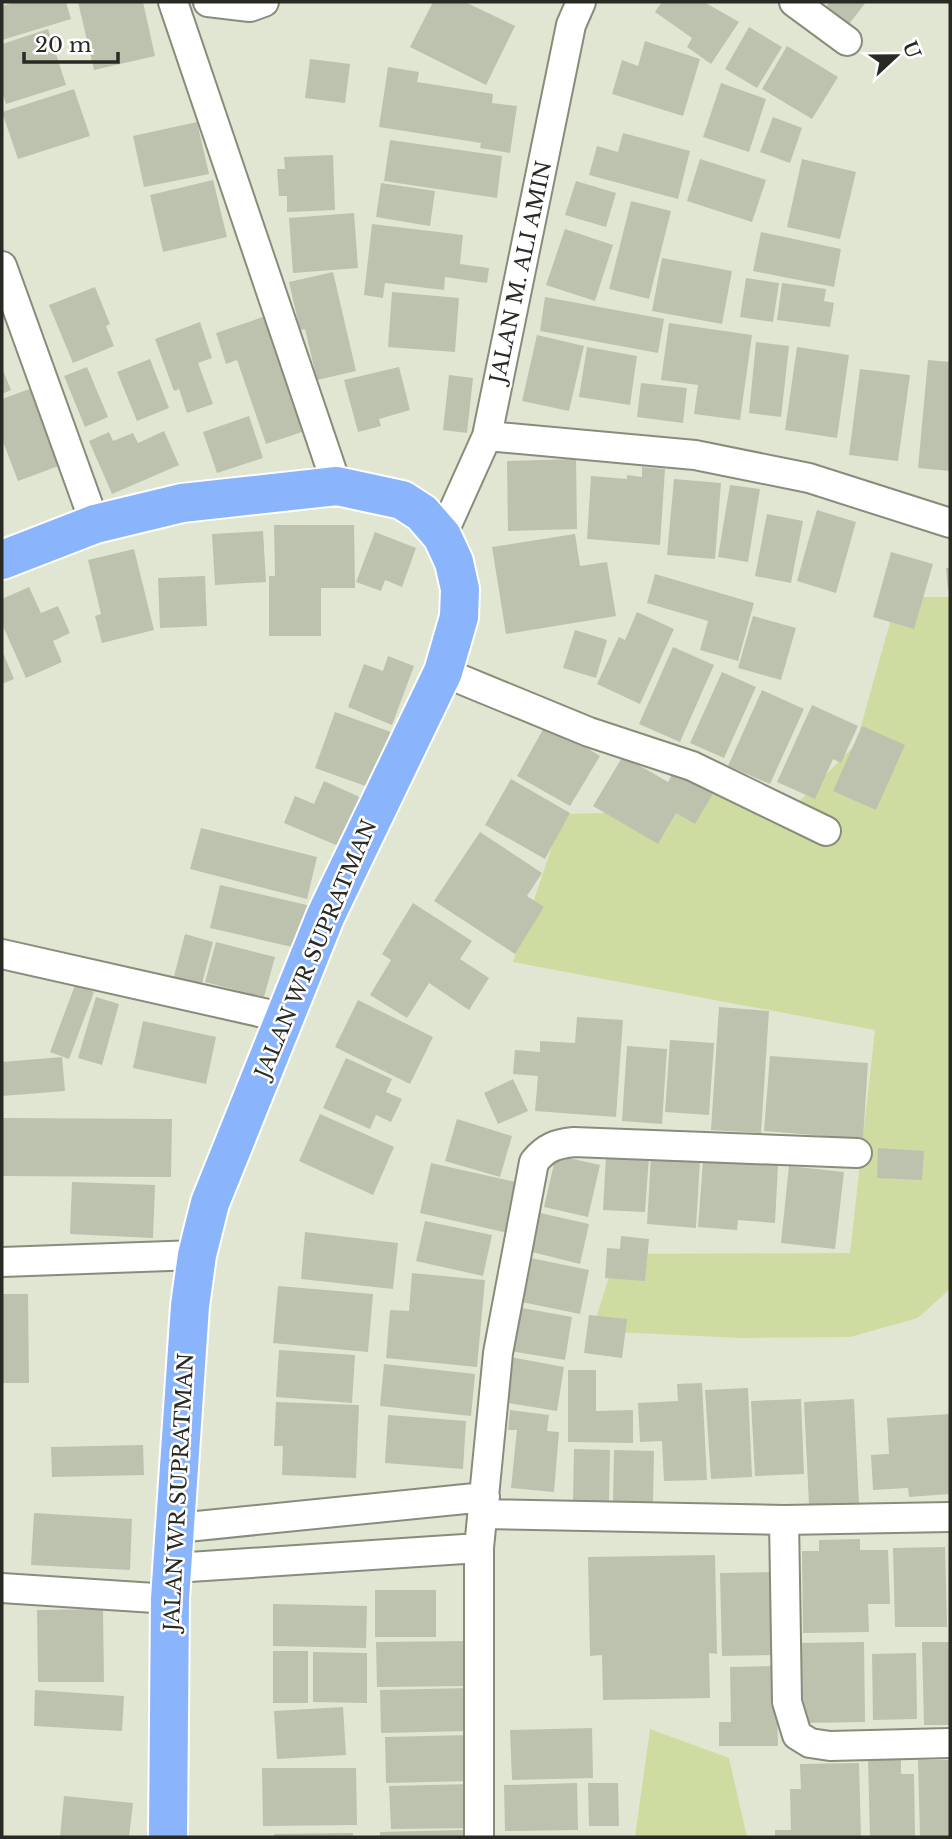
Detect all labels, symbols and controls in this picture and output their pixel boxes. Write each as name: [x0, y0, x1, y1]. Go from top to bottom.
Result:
scale bar: [24, 21, 119, 65]
north arrow: [861, 21, 931, 91]
text: 20 m: [35, 32, 92, 58]
text: U: [898, 38, 925, 62]
street label: JALAN M. ALI AMIN: [484, 158, 557, 388]
street label: JALAN WR SUPRATMAN: [248, 816, 382, 1085]
street label: JALAN WR SUPRATMAN: [159, 1352, 199, 1635]

